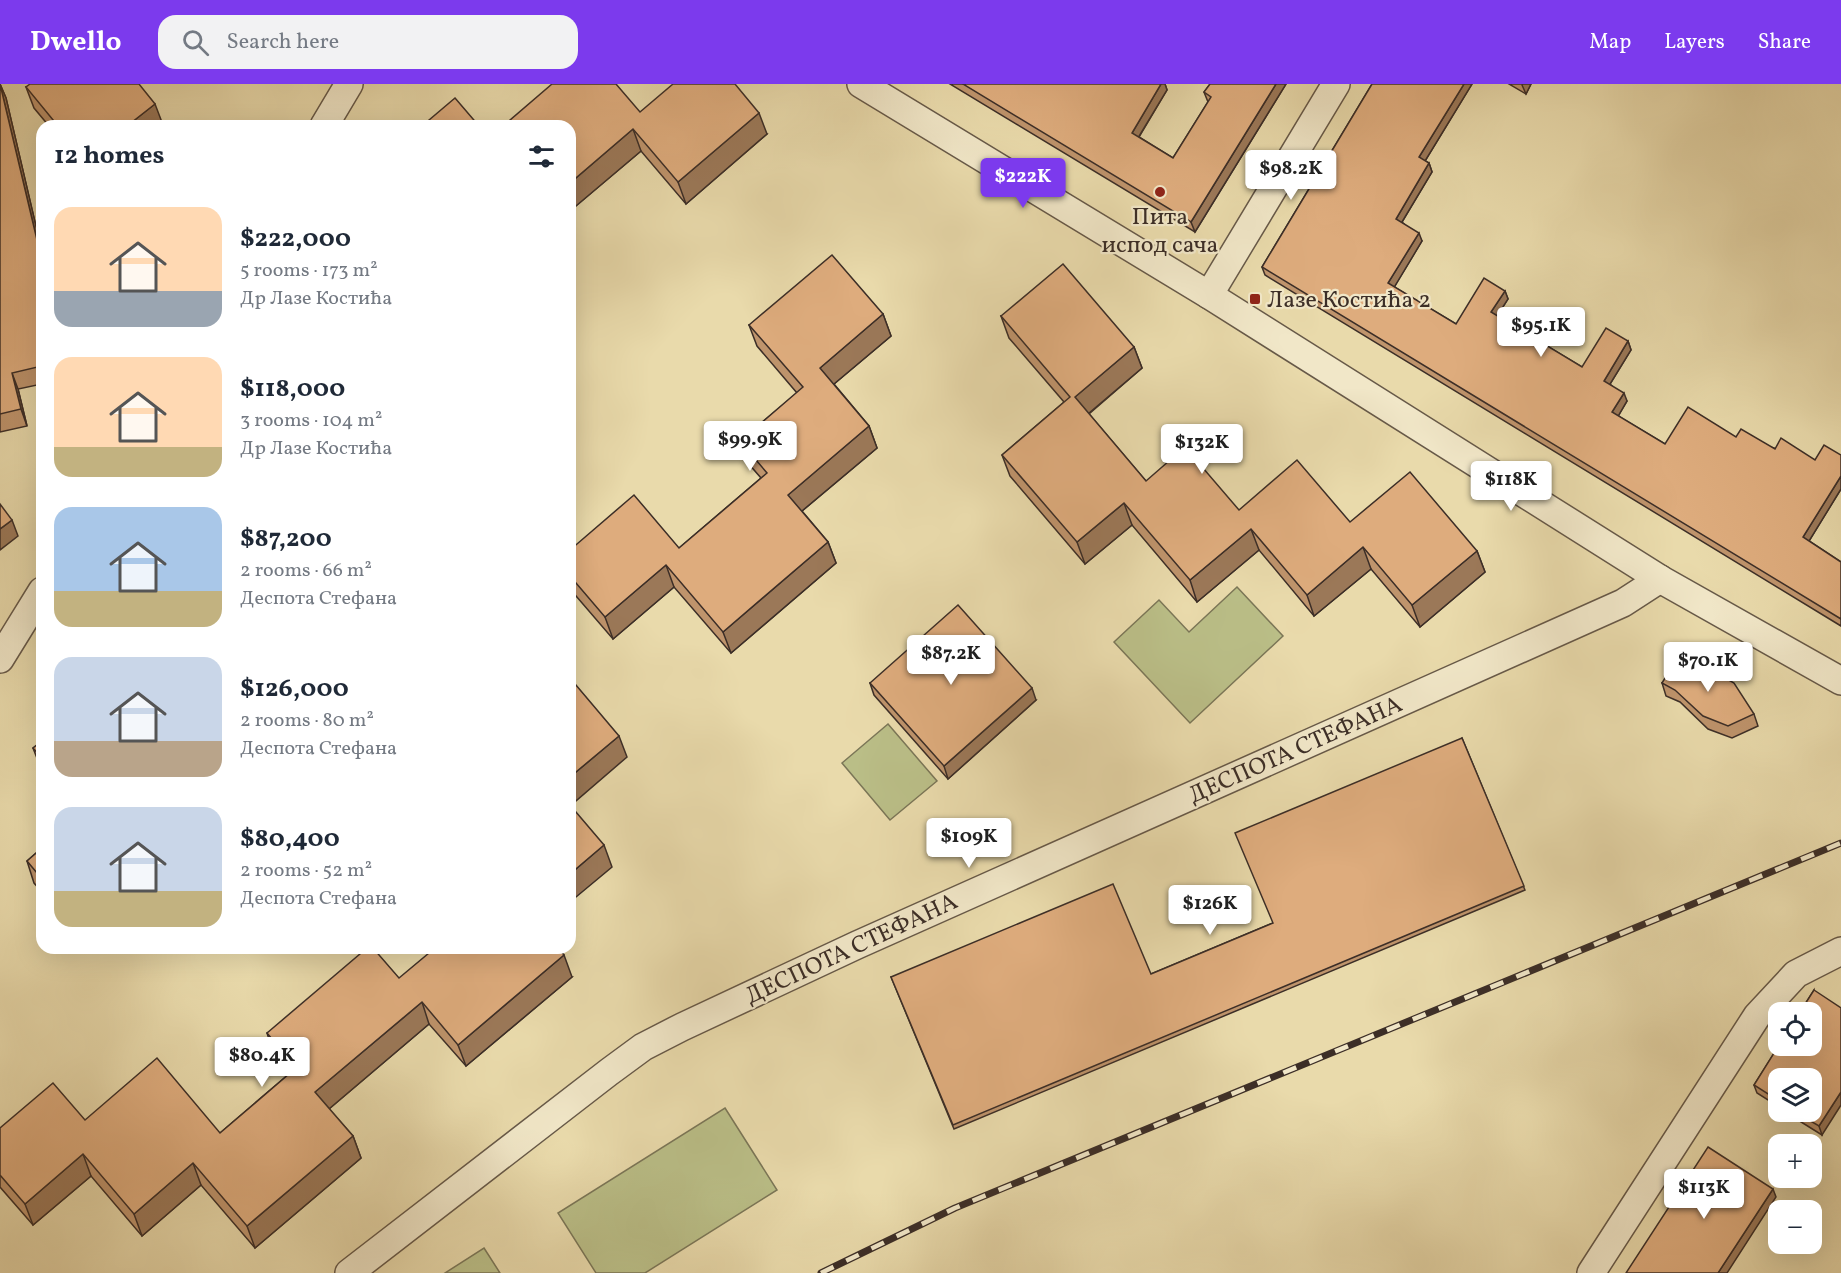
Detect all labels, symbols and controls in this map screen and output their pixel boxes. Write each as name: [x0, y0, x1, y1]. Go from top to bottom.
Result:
search box: [158, 15, 578, 69]
text: Dwello: [30, 23, 122, 62]
icon: search: [179, 26, 212, 59]
text: Search here: [227, 27, 339, 58]
text: Map: [1589, 28, 1631, 57]
text: Layers: [1664, 28, 1725, 57]
text: Share: [1758, 28, 1811, 57]
text: 12 homes: [54, 138, 165, 174]
icon: filters: [525, 140, 558, 173]
pin: $98.2K: [1242, 150, 1340, 201]
text: $98.2K: [1259, 155, 1323, 183]
pin: $222K: [981, 158, 1065, 209]
text: $222K: [995, 163, 1051, 191]
marker: Пита испод сача: [1153, 185, 1167, 199]
place label: Пита испод сача: [1101, 201, 1219, 263]
text: $222,000: [240, 221, 351, 257]
icon: home: [102, 231, 174, 303]
text: 5 rooms · 173 m²: [240, 257, 378, 285]
place label: Лазе Костића 2: [1267, 284, 1431, 318]
text: Др Лазе Костића: [240, 285, 392, 313]
marker: Лазе Костића 2: [1248, 292, 1262, 306]
pin: $95.1K: [1492, 307, 1590, 358]
text: $95.1K: [1511, 312, 1571, 340]
text: $118,000: [240, 371, 345, 407]
icon: home: [102, 381, 174, 453]
text: 3 rooms · 104 m²: [240, 407, 382, 435]
pin: $99.9K: [701, 421, 799, 472]
pin: $132K: [1160, 424, 1244, 475]
text: $99.9K: [718, 426, 782, 454]
text: $132K: [1175, 429, 1229, 457]
text: Др Лазе Костића: [240, 435, 392, 463]
pin: $118K: [1469, 461, 1553, 512]
text: $118K: [1485, 466, 1537, 494]
text: $87,200: [240, 521, 332, 557]
icon: home: [102, 531, 174, 603]
text: 2 rooms · 66 m²: [240, 557, 372, 585]
text: Деспота Стефана: [240, 585, 397, 613]
pin: $87.2K: [902, 635, 1000, 686]
text: $87.2K: [921, 640, 981, 668]
pin: $70.1K: [1659, 642, 1757, 693]
text: $70.1K: [1678, 647, 1738, 675]
text: $126,000: [240, 671, 349, 707]
icon: home: [102, 681, 174, 753]
street label: ДЕСПОТА СТЕФАНА: [1183, 688, 1408, 813]
text: 2 rooms · 80 m²: [240, 707, 374, 735]
text: Деспота Стефана: [240, 735, 397, 763]
pin: $109K: [927, 818, 1011, 869]
text: $80,400: [240, 821, 340, 857]
text: $109K: [940, 823, 998, 851]
icon: home: [102, 831, 174, 903]
text: 2 rooms · 52 m²: [240, 857, 372, 885]
text: Деспота Стефана: [240, 885, 397, 913]
pin: $126K: [1168, 885, 1252, 936]
street label: ДЕСПОТА СТЕФАНА: [740, 886, 964, 1014]
text: $126K: [1182, 890, 1238, 918]
map controls: [1768, 1002, 1822, 1254]
button: locate: [1768, 1002, 1822, 1056]
pin: $80.4K: [213, 1037, 311, 1088]
text: $80.4K: [229, 1042, 295, 1070]
button: layers: [1768, 1068, 1822, 1122]
button: +: [1768, 1134, 1822, 1188]
pin: $113K: [1662, 1169, 1746, 1220]
text: $113K: [1678, 1174, 1730, 1202]
button: −: [1768, 1200, 1822, 1254]

